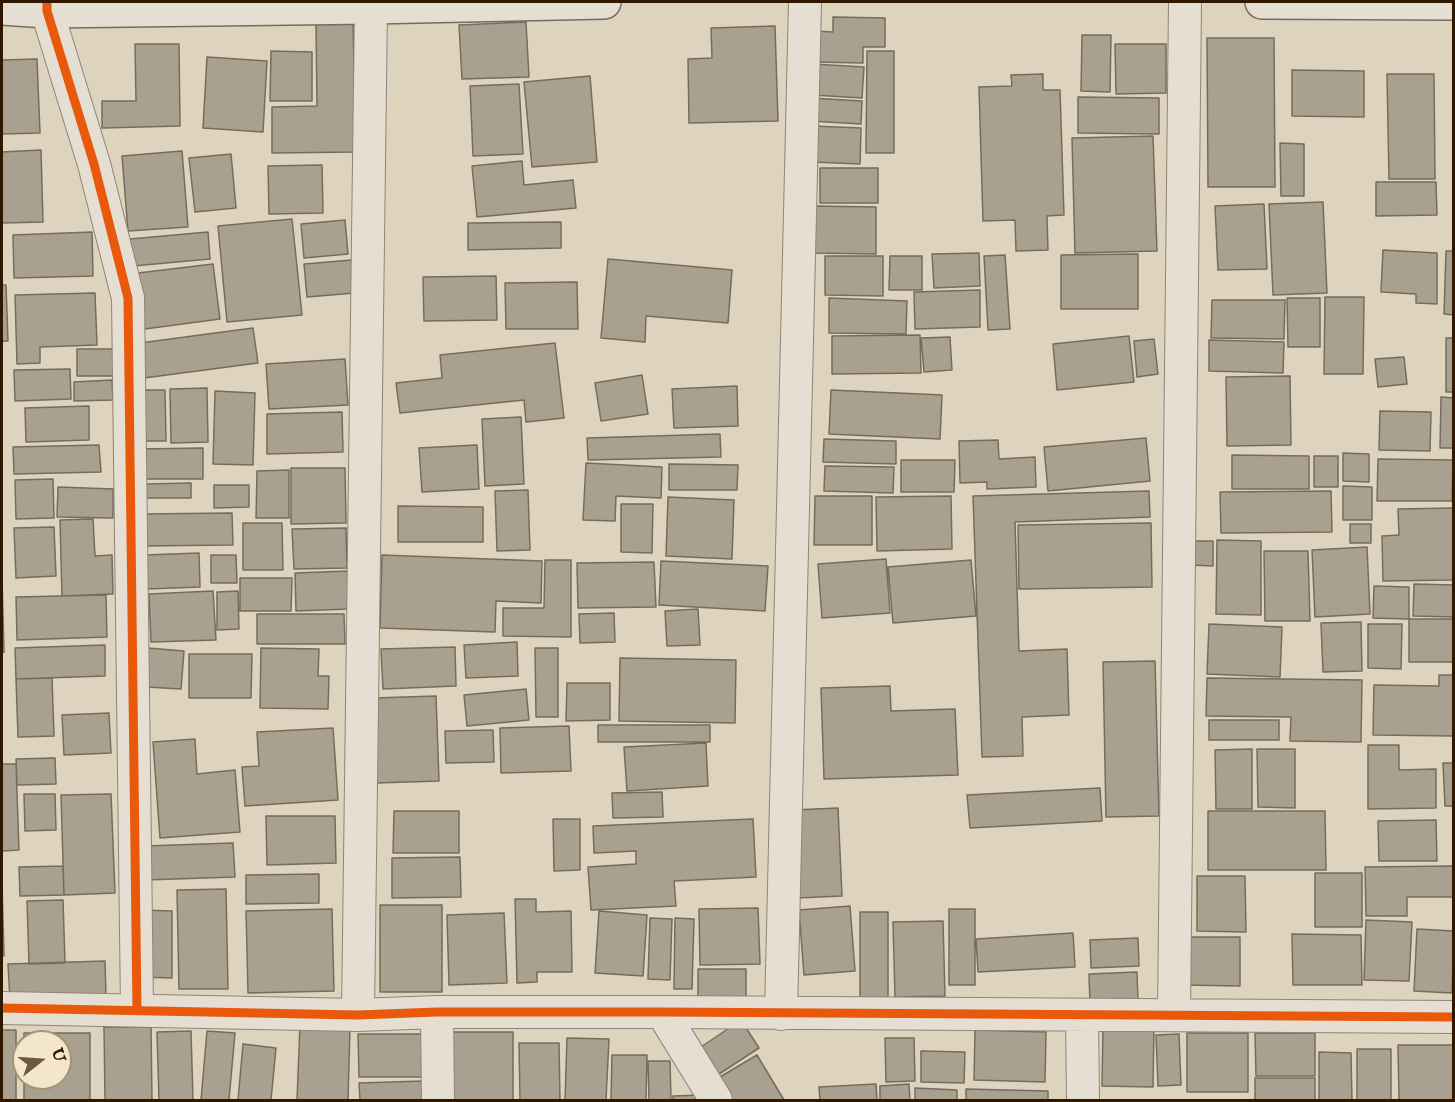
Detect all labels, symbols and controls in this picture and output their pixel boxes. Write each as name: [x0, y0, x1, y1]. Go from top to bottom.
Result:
north arrow: [12, 1030, 72, 1090]
text: U: [46, 1046, 69, 1065]

